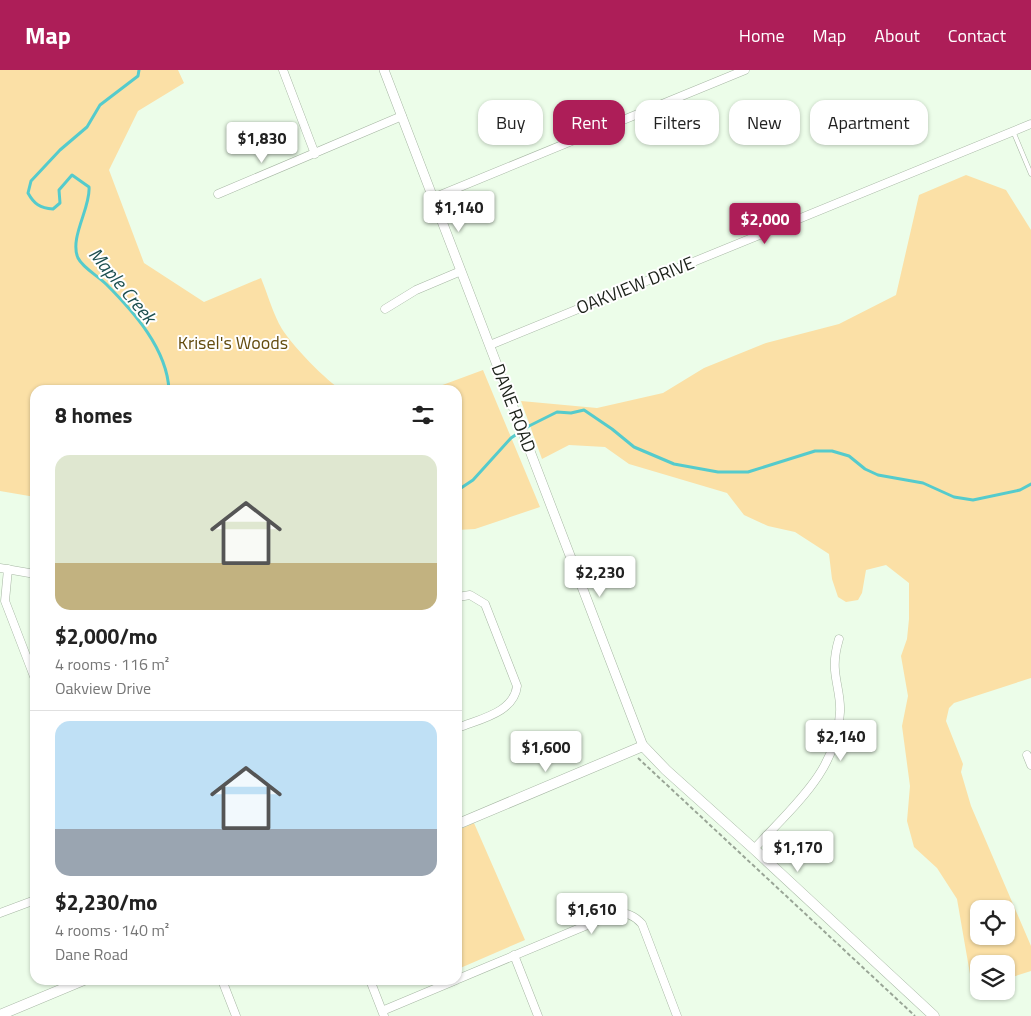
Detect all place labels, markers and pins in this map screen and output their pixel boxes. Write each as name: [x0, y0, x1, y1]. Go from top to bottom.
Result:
pin: $1,830: [221, 122, 303, 164]
pin: $1,140: [418, 190, 500, 233]
pin: $2,000: [724, 202, 806, 245]
pin: $2,230: [559, 556, 641, 598]
pin: $2,140: [800, 720, 882, 762]
pin: $1,600: [505, 730, 587, 773]
pin: $1,170: [757, 830, 839, 873]
pin: $1,610: [551, 892, 633, 935]

